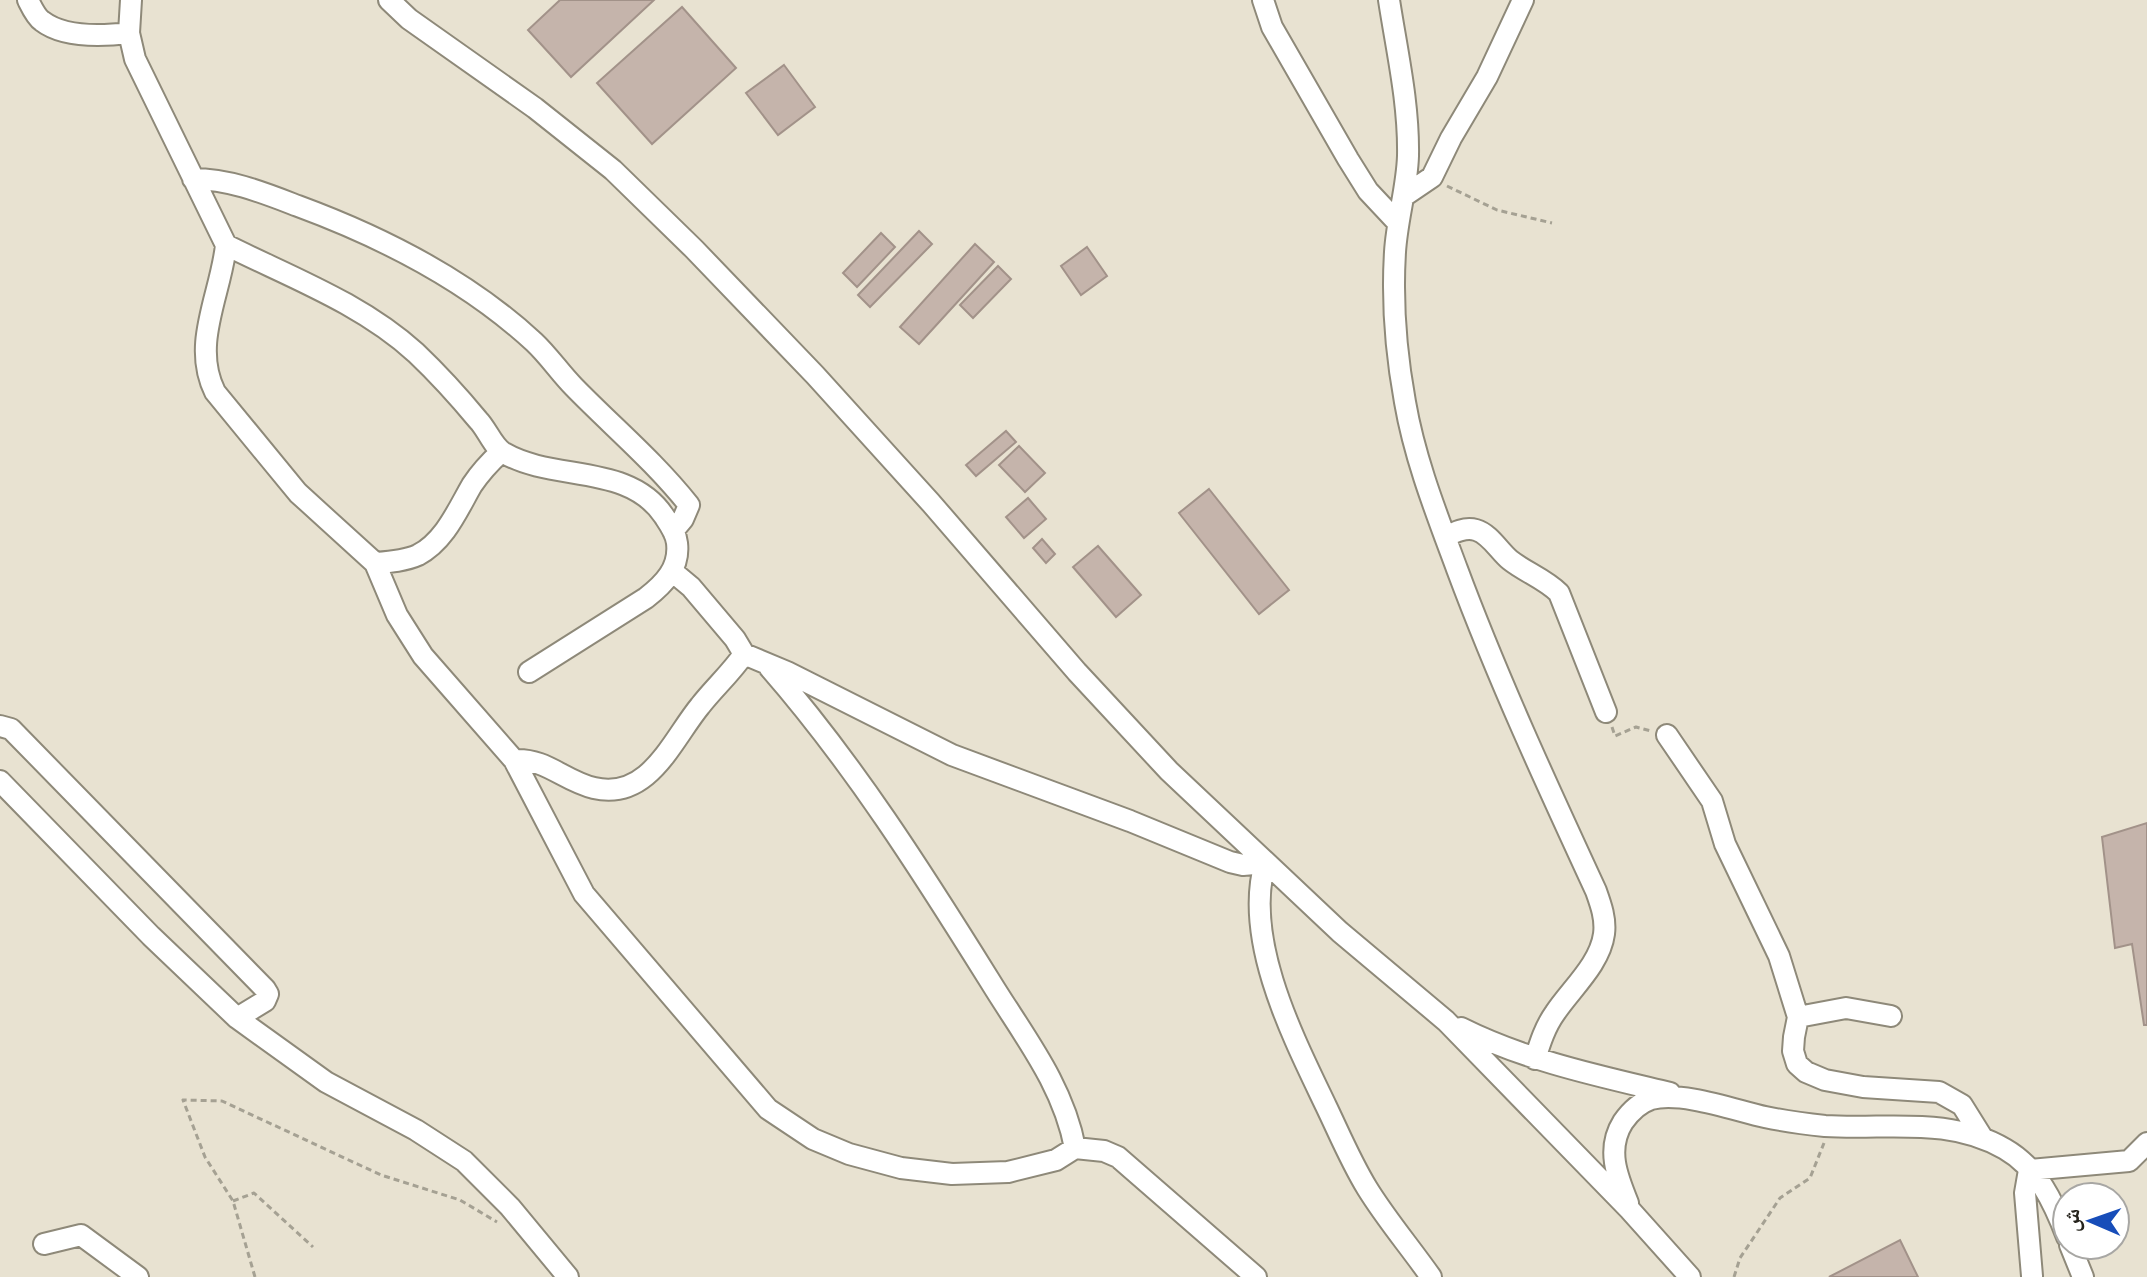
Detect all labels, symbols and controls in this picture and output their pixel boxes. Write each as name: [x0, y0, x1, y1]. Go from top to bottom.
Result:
north arrow: [2051, 1181, 2131, 1261]
text: ش: [2057, 1208, 2085, 1232]

